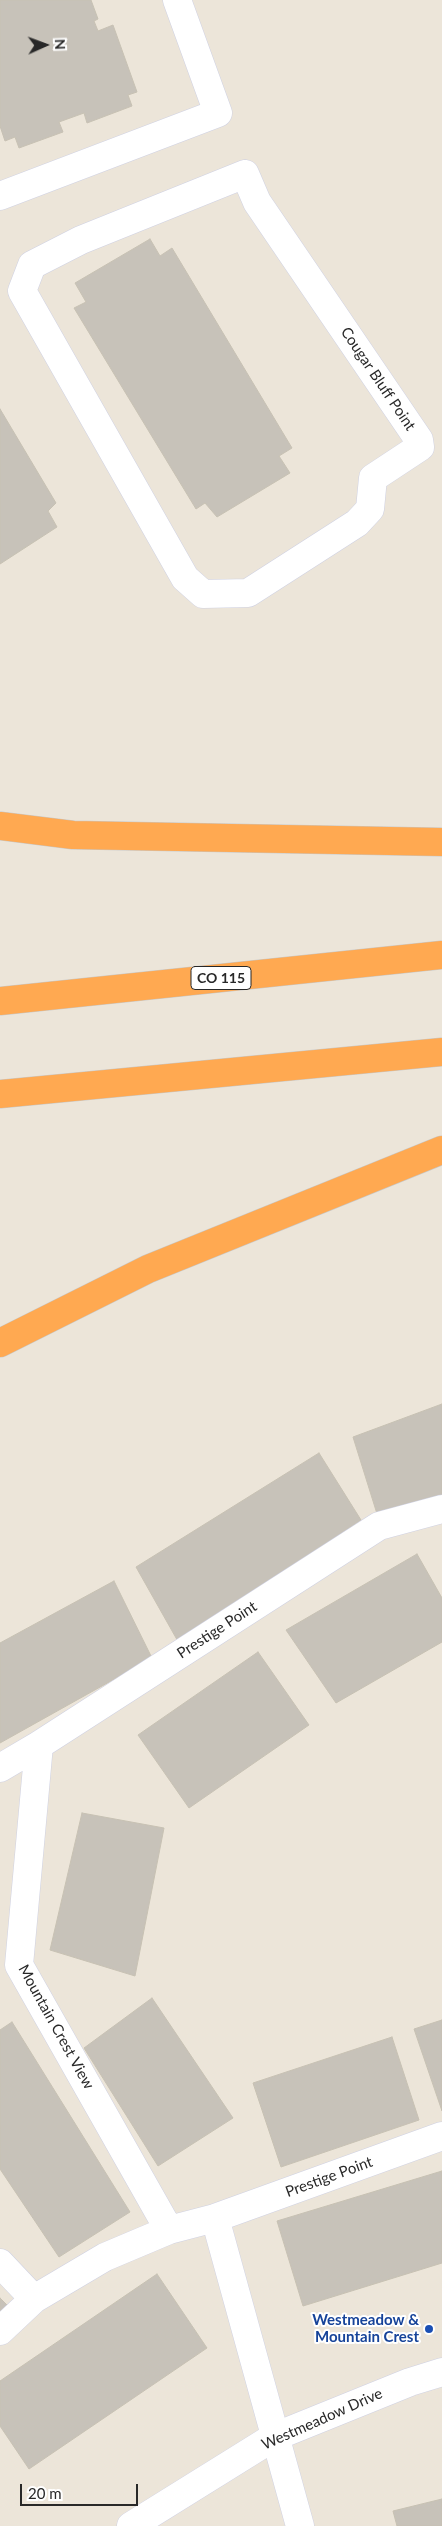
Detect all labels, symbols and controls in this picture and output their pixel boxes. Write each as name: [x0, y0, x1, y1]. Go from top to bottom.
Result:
north arrow: [20, 20, 70, 70]
text: N: [52, 39, 69, 50]
street label: Cougar Bluff Point: [337, 324, 419, 434]
road number: CO 115: [191, 966, 251, 990]
street label: Prestige Point: [174, 1598, 260, 1662]
street label: Mountain Crest View: [14, 1962, 98, 2092]
street label: Prestige Point: [283, 2153, 375, 2201]
place label: Westmeadow & Mountain Crest: [312, 2311, 419, 2346]
marker: Westmeadow & Mountain Crest: [423, 2323, 435, 2335]
street label: Westmeadow Drive: [259, 2384, 385, 2454]
scale bar: [22, 2474, 140, 2506]
text: 20 m: [28, 2484, 62, 2502]

